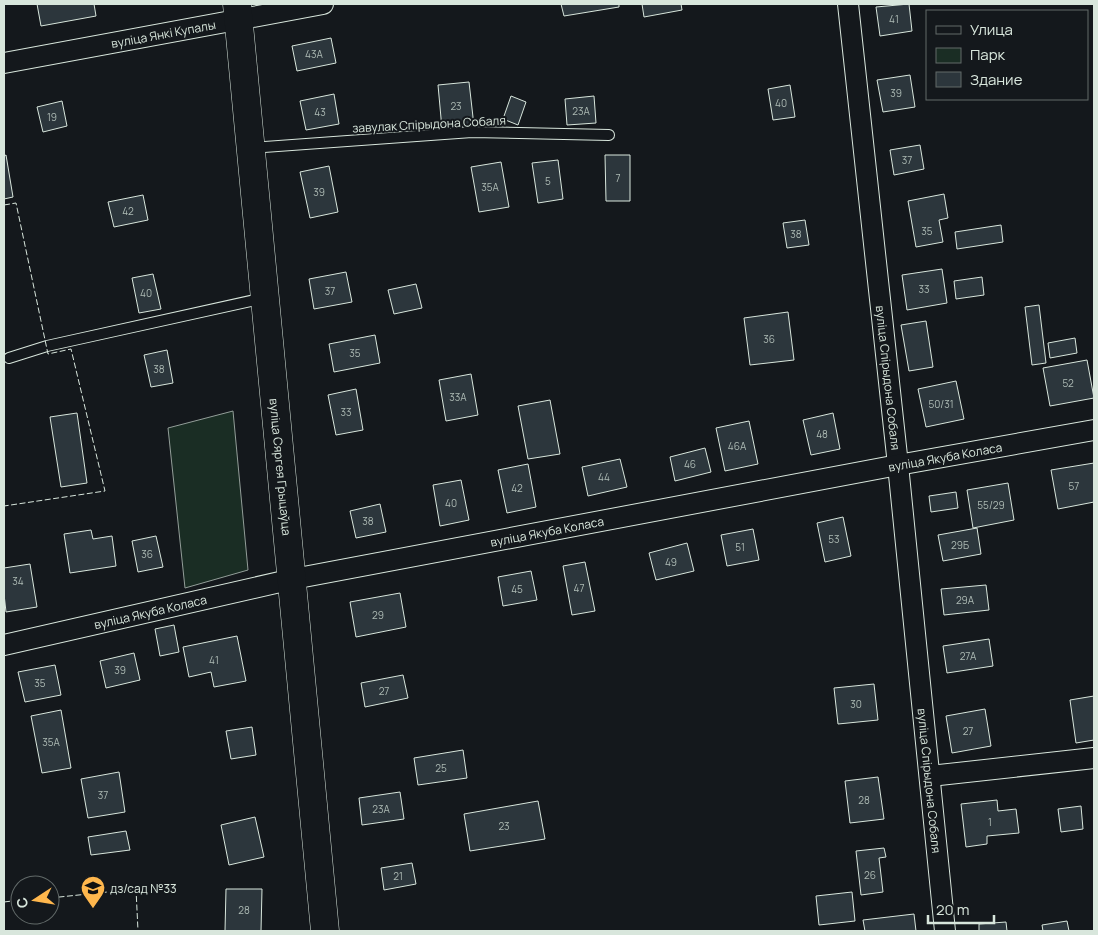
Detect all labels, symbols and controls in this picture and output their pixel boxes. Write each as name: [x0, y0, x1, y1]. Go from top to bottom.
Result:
legend: [926, 10, 1088, 100]
house number: 41: [889, 12, 899, 26]
street label: вуліца Янкі Купалы: [110, 16, 217, 52]
text: Улица: [970, 19, 1013, 40]
text: Парк: [970, 44, 1006, 65]
house number: 43А: [305, 47, 324, 61]
text: Здание: [970, 69, 1023, 90]
house number: 39: [890, 86, 902, 100]
house number: 40: [775, 96, 787, 110]
house number: 23: [450, 99, 462, 113]
house number: 23А: [572, 104, 590, 118]
house number: 43: [314, 105, 326, 119]
house number: 19: [47, 110, 57, 124]
street label: завулак Спірыдона Собаля: [352, 111, 506, 137]
house number: 37: [902, 153, 912, 167]
house number: 7: [615, 171, 621, 185]
house number: 5: [545, 174, 551, 188]
house number: 35А: [481, 180, 499, 194]
house number: 39: [313, 185, 325, 199]
house number: 42: [122, 204, 134, 218]
house number: 35: [921, 224, 933, 238]
house number: 38: [790, 227, 802, 241]
house number: 33: [918, 282, 930, 296]
house number: 37: [325, 284, 335, 298]
house number: 40: [140, 286, 152, 300]
street label: вуліца Спірыдона Собаля: [872, 305, 905, 451]
house number: 36: [763, 332, 775, 346]
house number: 35: [349, 346, 361, 360]
house number: 38: [153, 362, 165, 376]
house number: 52: [1062, 376, 1074, 390]
house number: 33А: [449, 390, 467, 404]
house number: 50/31: [928, 397, 954, 411]
street label: вуліца Сяргея Грыцаўца: [266, 398, 296, 536]
house number: 33: [340, 405, 352, 419]
house number: 48: [816, 427, 828, 441]
street label: вуліца Якуба Коласа: [887, 438, 1003, 475]
house number: 46А: [728, 439, 747, 453]
house number: 46: [684, 457, 696, 471]
house number: 44: [598, 470, 610, 484]
house number: 57: [1069, 479, 1079, 493]
house number: 42: [511, 481, 523, 495]
house number: 40: [445, 496, 457, 510]
house number: 55/29: [977, 498, 1005, 512]
street label: вуліца Якуба Коласа: [489, 512, 605, 550]
house number: 38: [362, 514, 374, 528]
house number: 53: [828, 532, 840, 546]
house number: 29Б: [951, 538, 969, 552]
house number: 51: [735, 540, 745, 554]
house number: 36: [141, 547, 153, 561]
house number: 49: [665, 555, 677, 569]
house number: 34: [12, 574, 24, 588]
house number: 47: [574, 581, 584, 595]
house number: 45: [511, 582, 523, 596]
street label: вуліца Якуба Коласа: [92, 590, 208, 633]
house number: 29А: [956, 593, 975, 607]
house number: 29: [372, 608, 384, 622]
house number: 27А: [960, 649, 977, 663]
house number: 41: [209, 653, 219, 667]
house number: 39: [114, 663, 126, 677]
house number: 35: [34, 676, 46, 690]
house number: 27: [379, 684, 389, 698]
house number: 30: [850, 697, 862, 711]
street label: вуліца Спірыдона Собаля: [914, 707, 946, 854]
house number: 27: [963, 724, 973, 738]
house number: 35А: [42, 735, 60, 749]
house number: 25: [435, 761, 447, 775]
house number: 37: [98, 788, 108, 802]
house number: 28: [858, 793, 870, 807]
house number: 23А: [372, 802, 390, 816]
house number: 1: [988, 815, 992, 829]
house number: 23: [498, 819, 510, 833]
house number: 26: [864, 868, 876, 882]
house number: 21: [393, 869, 403, 883]
north arrow: [10, 875, 60, 925]
school or university icon: дз/сад №33: [80, 875, 106, 909]
place label: дз/сад №33: [110, 880, 177, 897]
scale bar: [928, 892, 994, 924]
text: С: [11, 896, 32, 910]
text: 20 m: [936, 899, 969, 920]
house number: 28: [238, 903, 250, 917]

